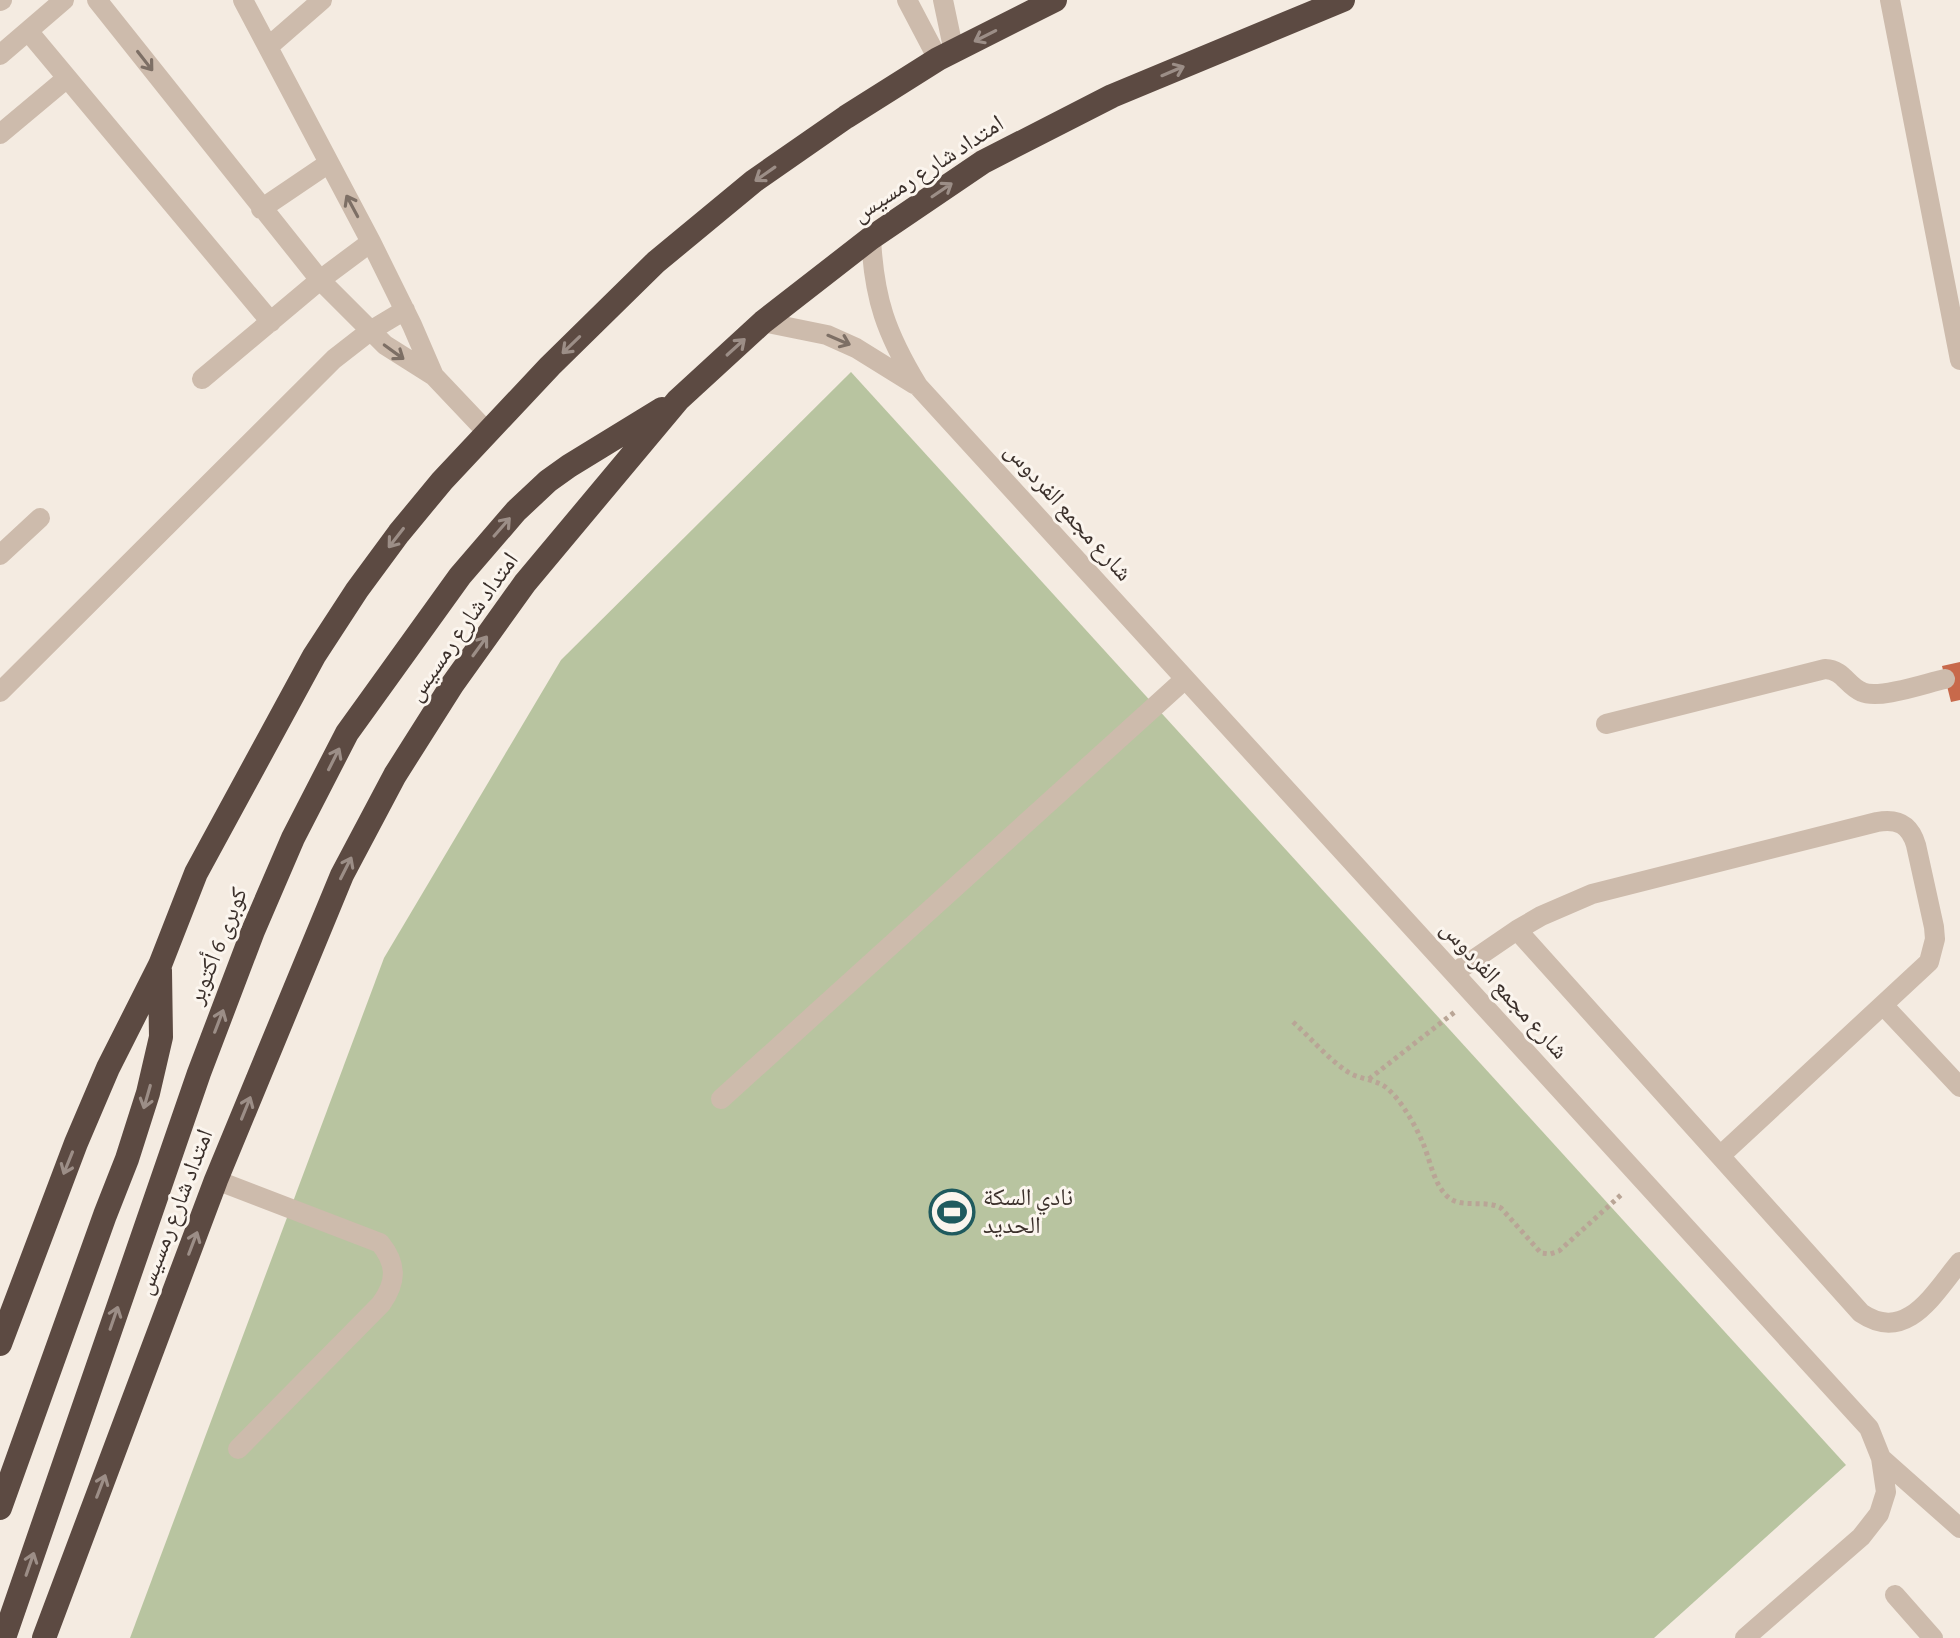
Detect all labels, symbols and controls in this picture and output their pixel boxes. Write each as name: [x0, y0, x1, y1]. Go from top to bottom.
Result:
one-way arrow: [974, 28, 998, 44]
one-way arrow: [137, 50, 154, 71]
one-way arrow: [1160, 62, 1184, 77]
street label: امتداد شارع رمسيس: [848, 111, 1009, 228]
one-way arrow: [755, 166, 777, 182]
one-way arrow: [930, 182, 953, 198]
one-way arrow: [343, 194, 359, 218]
one-way arrow: [826, 334, 851, 349]
one-way arrow: [561, 336, 581, 355]
one-way arrow: [725, 339, 745, 357]
one-way arrow: [383, 343, 405, 360]
street label: شارع مجمع الفردوس: [998, 438, 1136, 587]
one-way arrow: [493, 517, 511, 537]
one-way arrow: [387, 527, 404, 548]
street label: امتداد شارع رمسيس: [403, 548, 525, 707]
one-way arrow: [471, 636, 488, 657]
one-way arrow: [326, 748, 342, 772]
one-way arrow: [339, 857, 354, 881]
street label: كوبرى 6 أكتوبر: [181, 883, 253, 1009]
street label: شارع مجمع الفردوس: [1434, 916, 1572, 1065]
one-way arrow: [213, 1009, 227, 1033]
one-way arrow: [138, 1084, 153, 1110]
one-way arrow: [240, 1096, 254, 1121]
street label: امتداد شارع رمسيس: [132, 1126, 219, 1299]
one-way arrow: [60, 1150, 74, 1175]
place label: نادي السكة الحديد: [983, 1186, 1073, 1238]
sports icon: نادي السكة الحديد: [928, 1188, 976, 1236]
one-way arrow: [187, 1231, 201, 1256]
one-way arrow: [107, 1306, 122, 1331]
one-way arrow: [95, 1474, 109, 1499]
one-way arrow: [23, 1552, 38, 1577]

